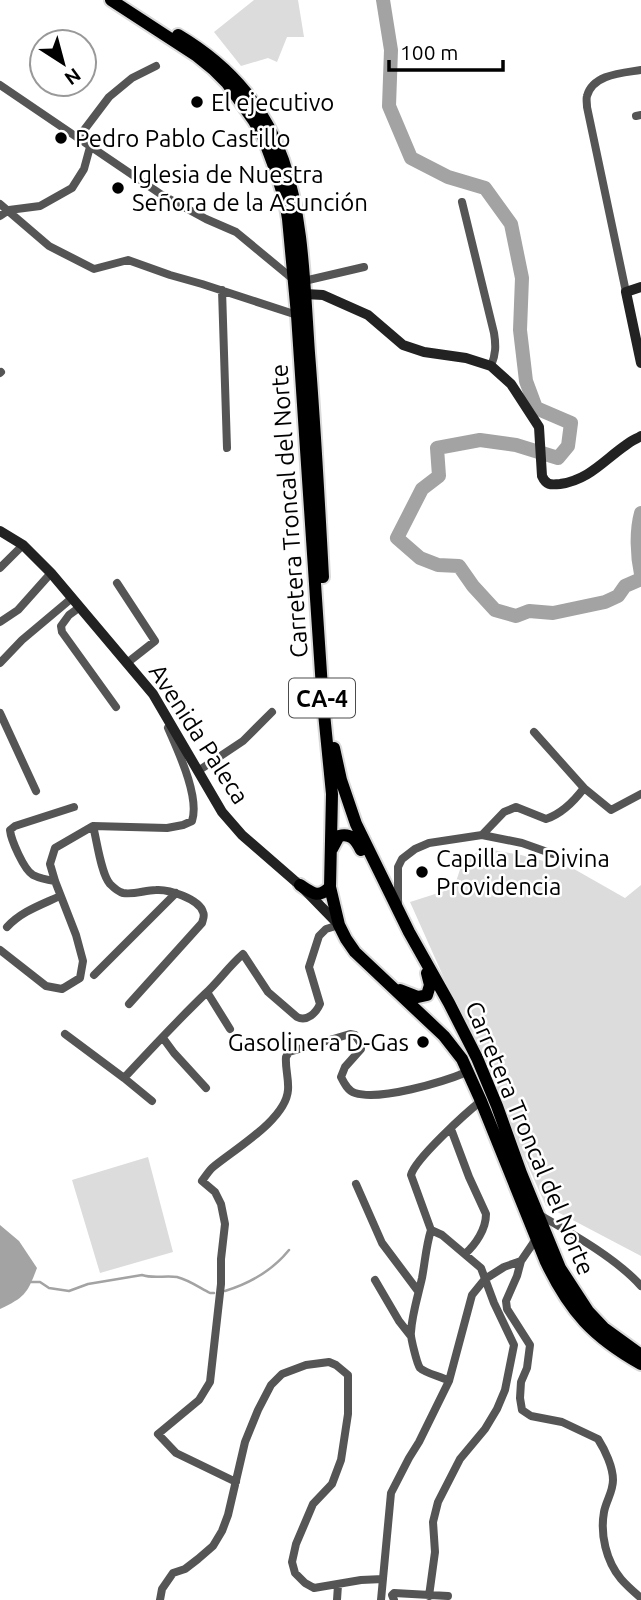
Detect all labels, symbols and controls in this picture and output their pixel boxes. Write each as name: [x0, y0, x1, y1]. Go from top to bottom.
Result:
north arrow: [28, 28, 98, 98]
scale bar: [389, 28, 503, 72]
text: 100 m: [400, 40, 458, 64]
text: N: [61, 64, 85, 90]
place label: El ejecutivo: [211, 89, 334, 116]
marker: El ejecutivo: [189, 94, 205, 110]
place label: Pedro Pablo Castillo: [75, 125, 290, 152]
marker: Pedro Pablo Castillo: [53, 130, 69, 146]
place label: Iglesia de Nuestra Señora de la Asunción: [132, 161, 368, 216]
marker: Iglesia de Nuestra Señora de la Asunción: [110, 180, 126, 196]
street label: Carretera Troncal del Norte: [265, 363, 313, 659]
street label: Avenida Paleca: [144, 659, 254, 809]
road number: CA-4: [289, 678, 355, 718]
place label: Capilla La Divina Providencia: [436, 845, 610, 900]
marker: Capilla La Divina Providencia: [414, 864, 430, 880]
street label: Carretera Troncal del Norte: [460, 997, 600, 1279]
place label: Gasolinera D-Gas: [228, 1029, 409, 1056]
marker: Gasolinera D-Gas: [415, 1034, 431, 1050]

